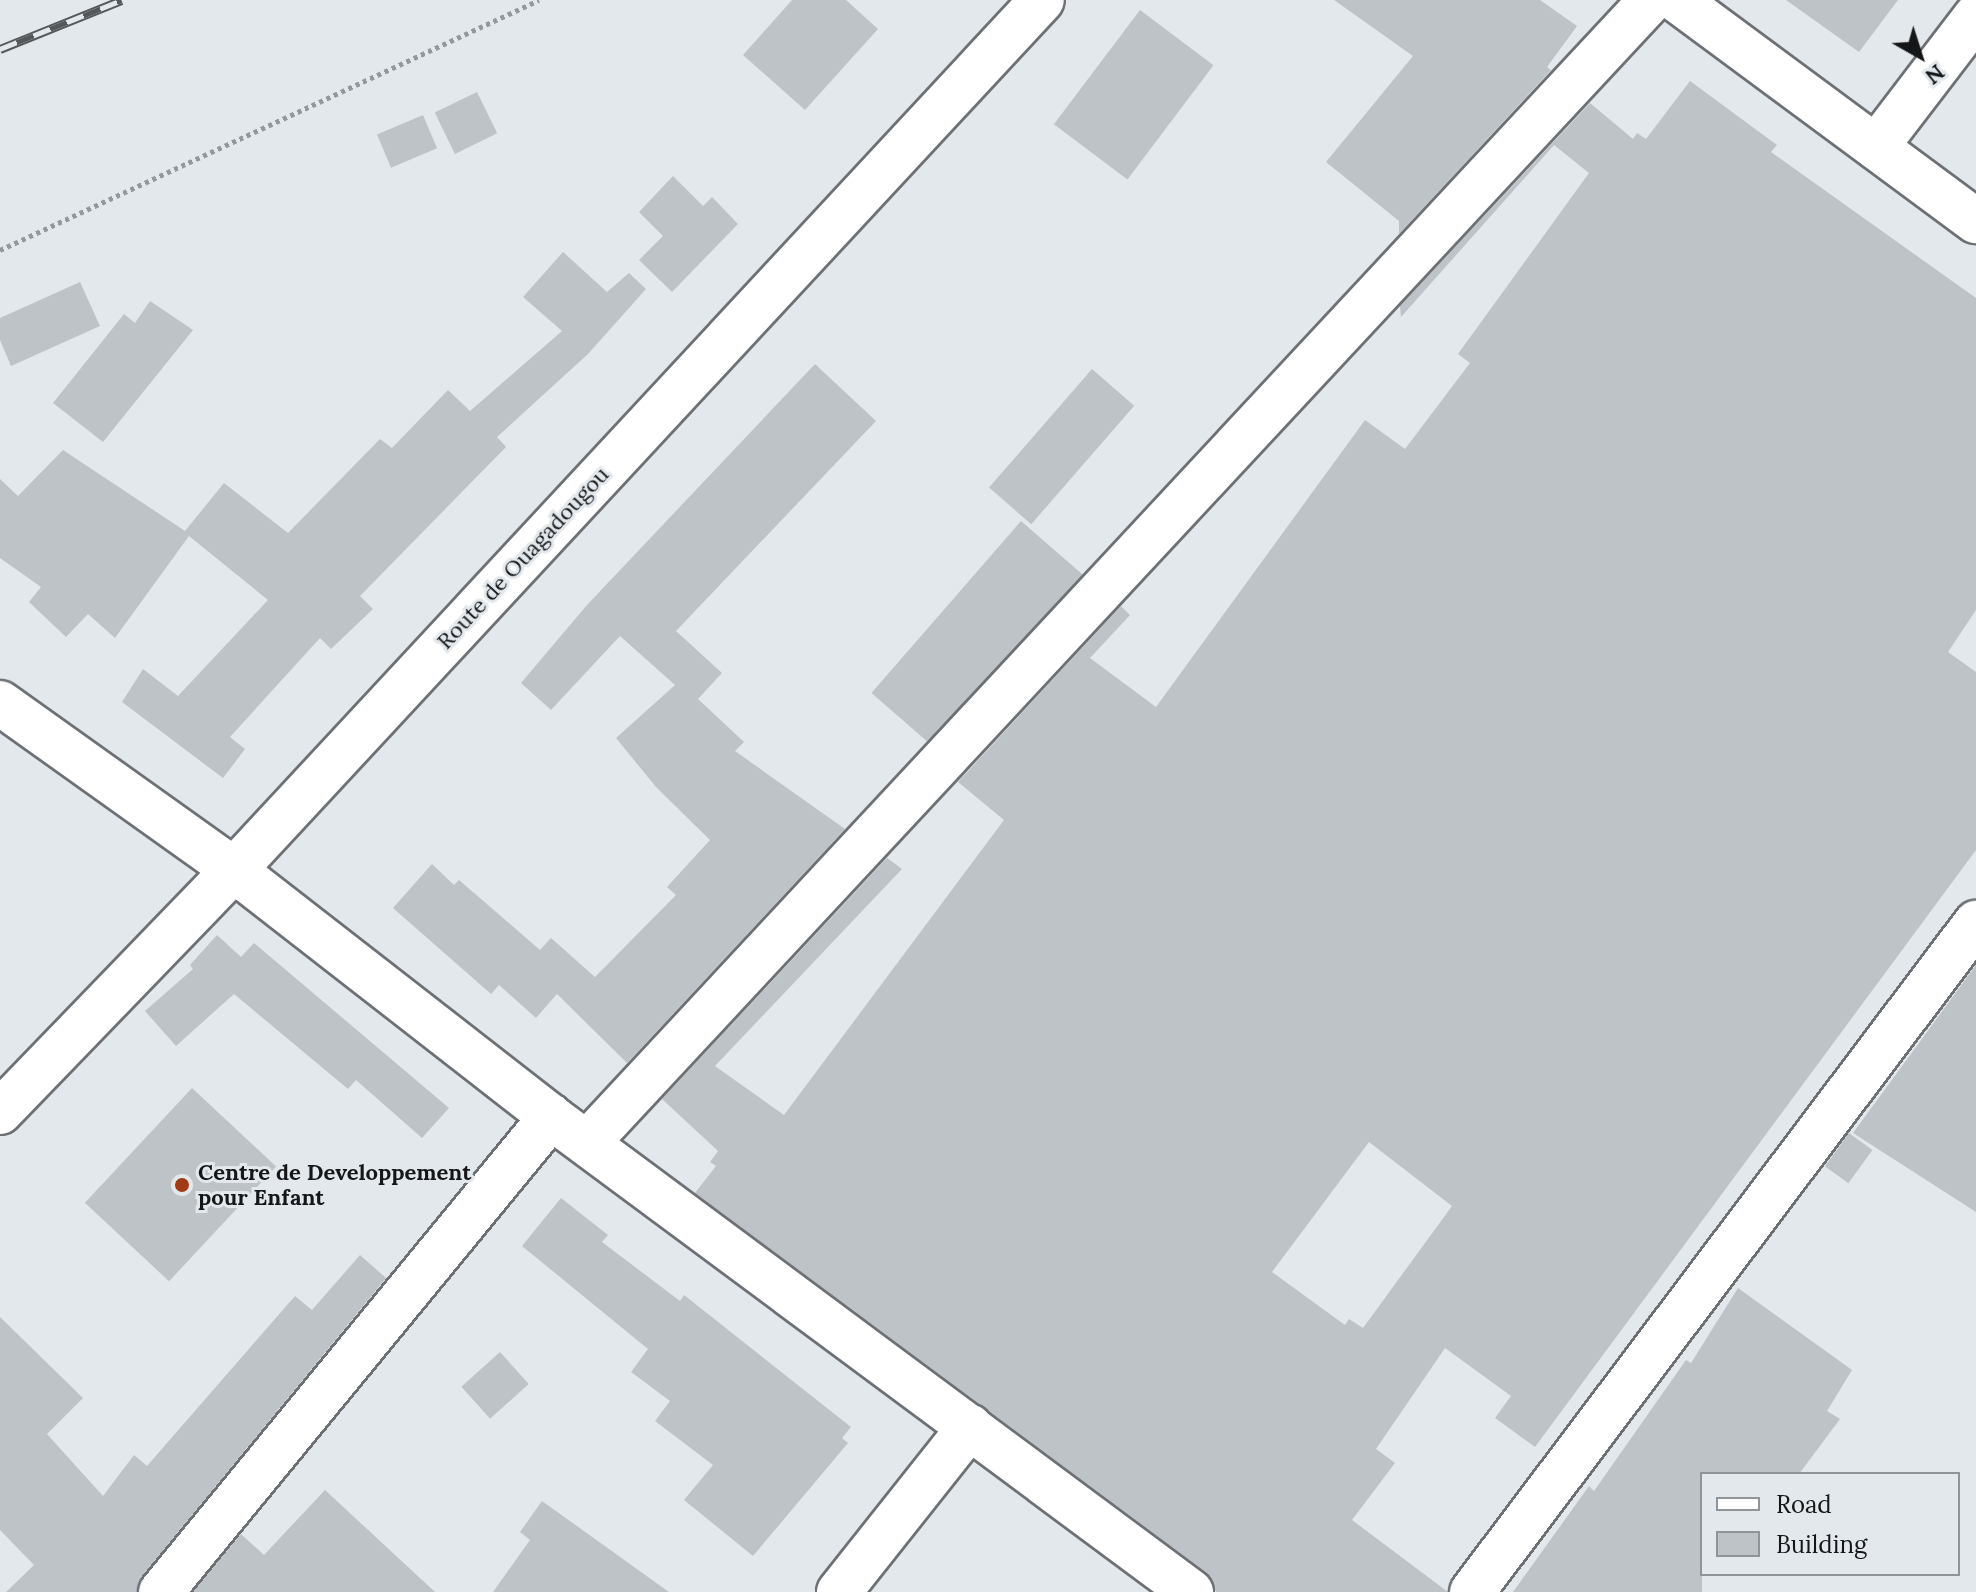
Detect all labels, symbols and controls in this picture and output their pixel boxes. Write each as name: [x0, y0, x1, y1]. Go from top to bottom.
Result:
north arrow: [1880, 16, 1960, 96]
text: N: [1920, 58, 1951, 91]
street label: Route de Ouagadougou: [432, 461, 614, 655]
place label: Centre de Developpement pour Enfant: [198, 1159, 471, 1210]
marker: Centre de Developpement pour Enfant: [173, 1176, 191, 1194]
legend: [1700, 1472, 1960, 1576]
text: Road: [1776, 1489, 1832, 1520]
text: Building: [1776, 1529, 1867, 1560]

